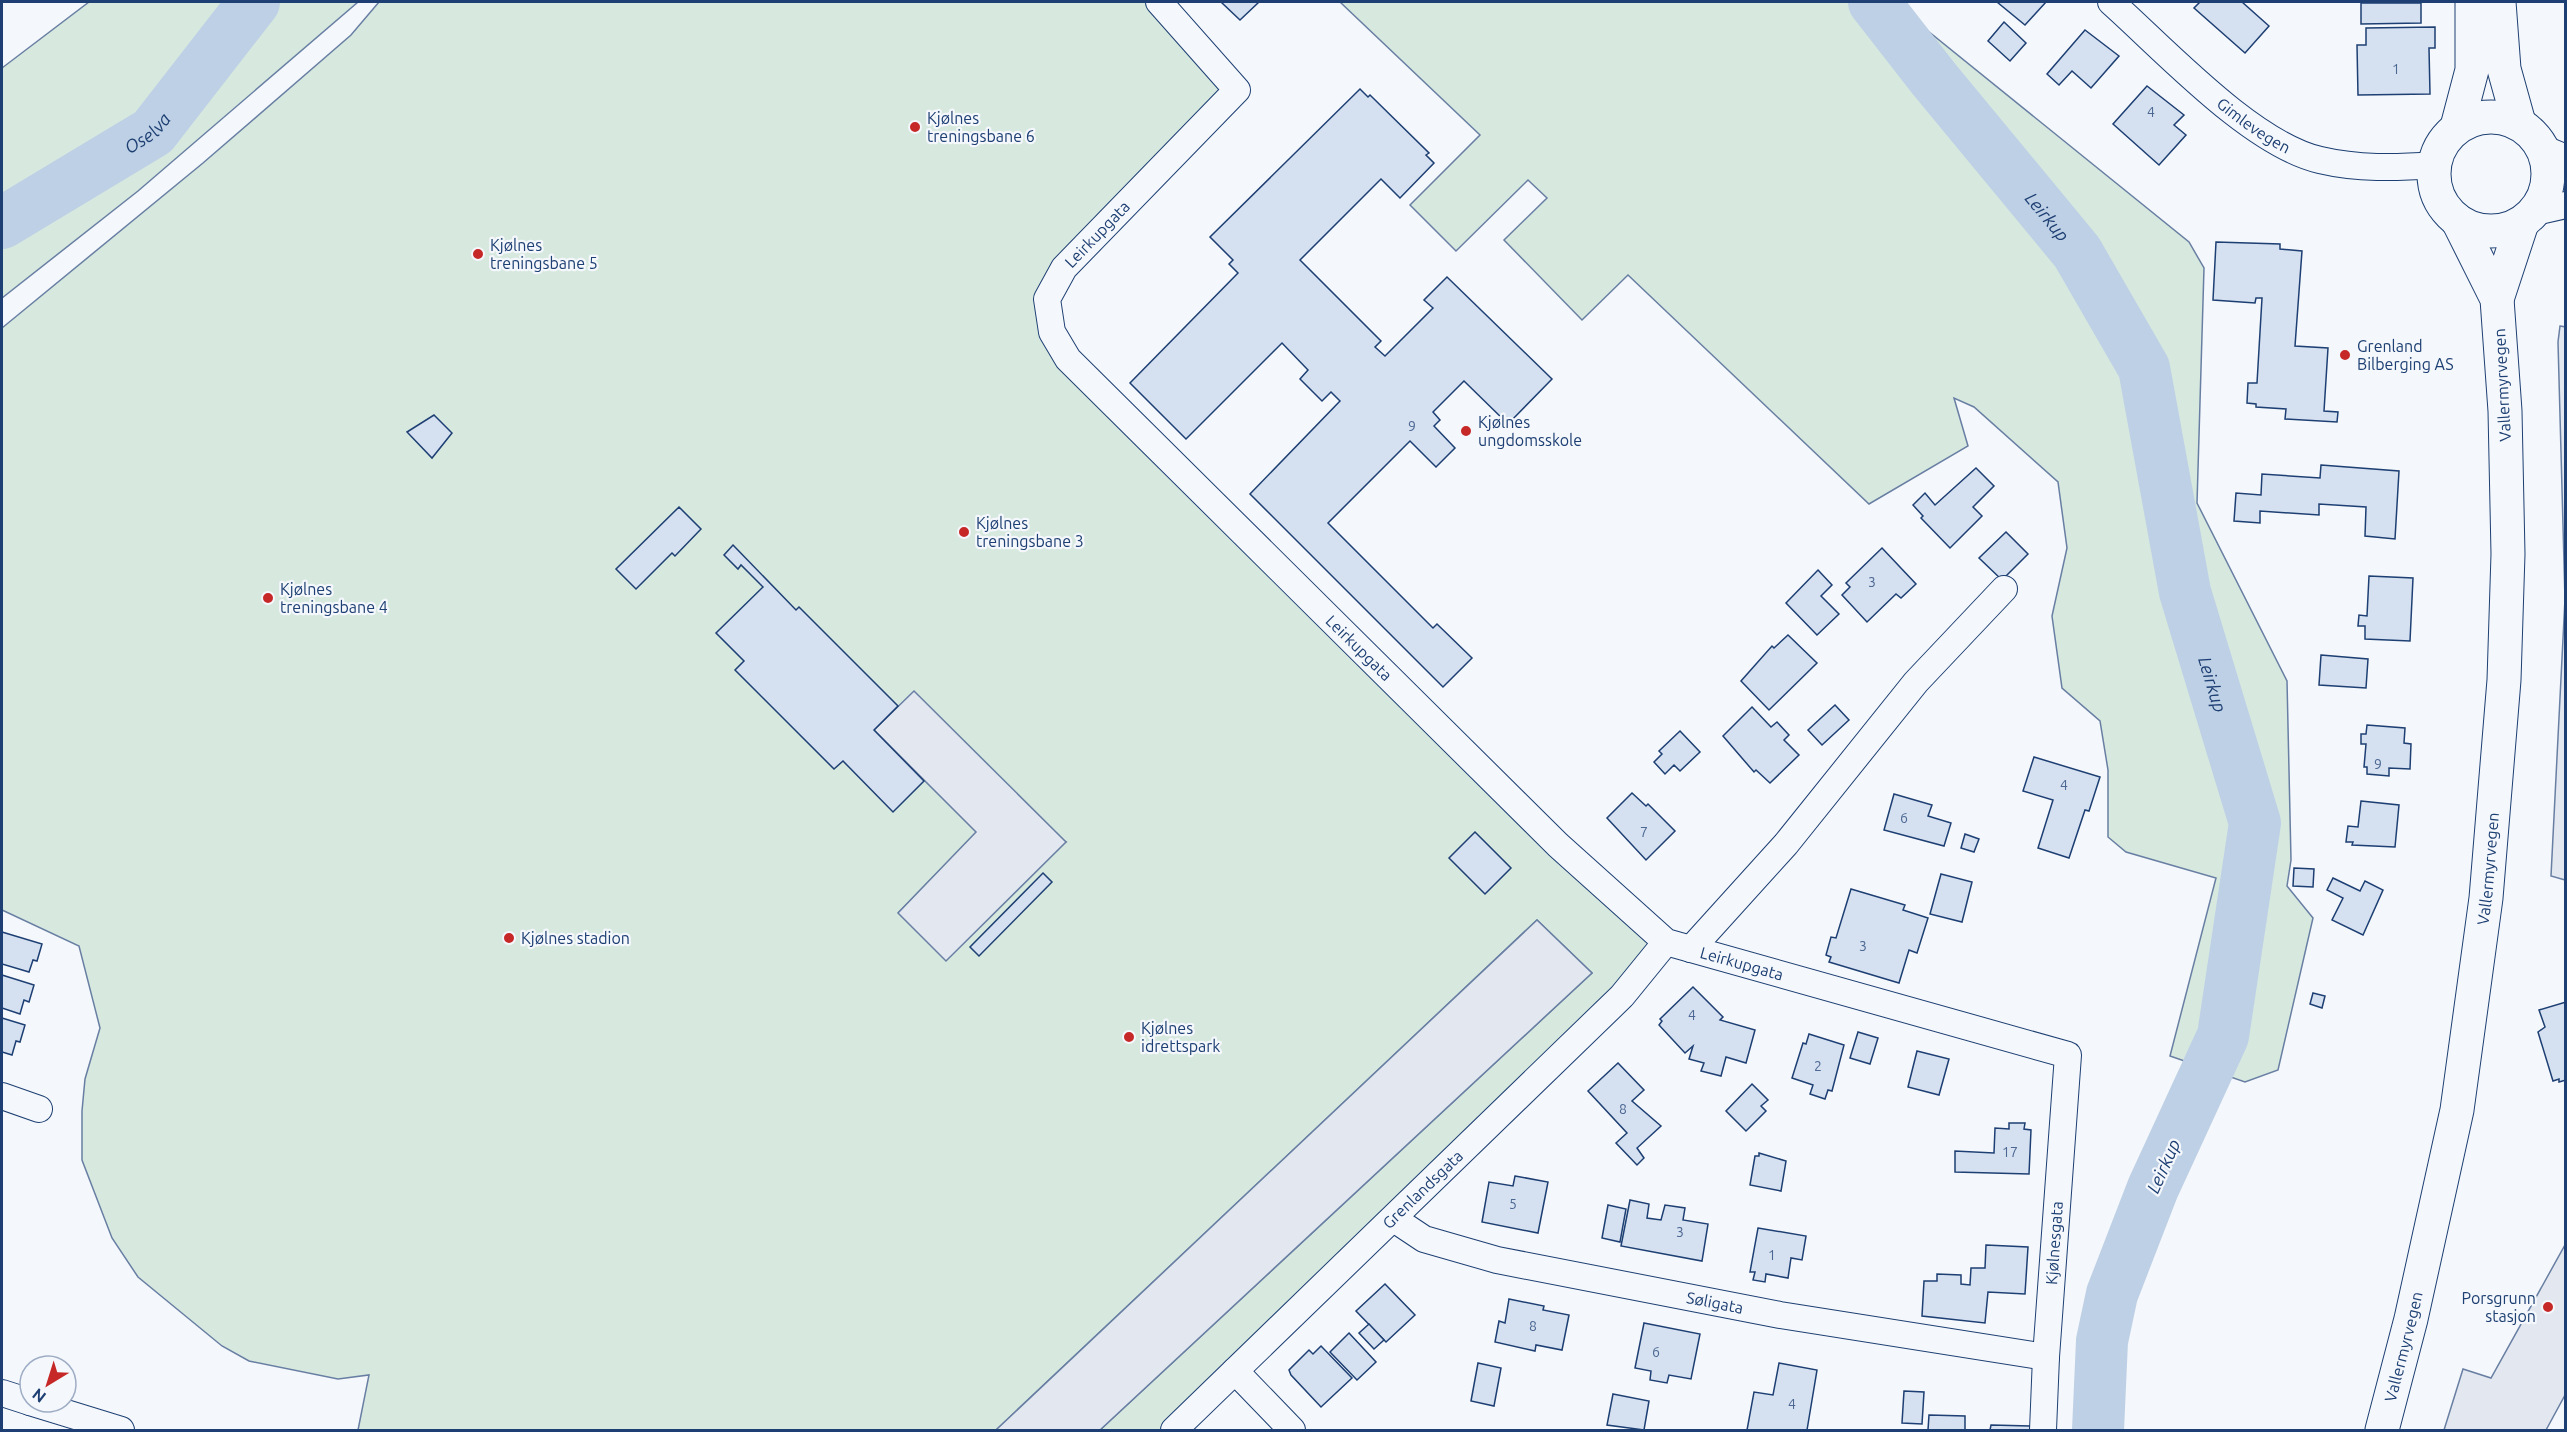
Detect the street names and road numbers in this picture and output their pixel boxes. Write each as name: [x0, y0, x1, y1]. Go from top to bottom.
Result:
street label: Gimlevegen: [2213, 94, 2294, 157]
street label: Leirkupgata: [1061, 197, 1133, 271]
street label: Vallermyrvegen: [2490, 328, 2514, 442]
street label: Leirkupgata: [1322, 611, 1396, 684]
street label: Vallermyrvegen: [2473, 812, 2502, 926]
street label: Leirkupgata: [1698, 943, 1785, 984]
street label: Grenlandsgata: [1379, 1146, 1466, 1232]
street label: Kjølnesgata: [2042, 1200, 2066, 1286]
street label: Søligata: [1685, 1288, 1745, 1317]
street label: Vallermyrvegen: [2381, 1290, 2426, 1404]

